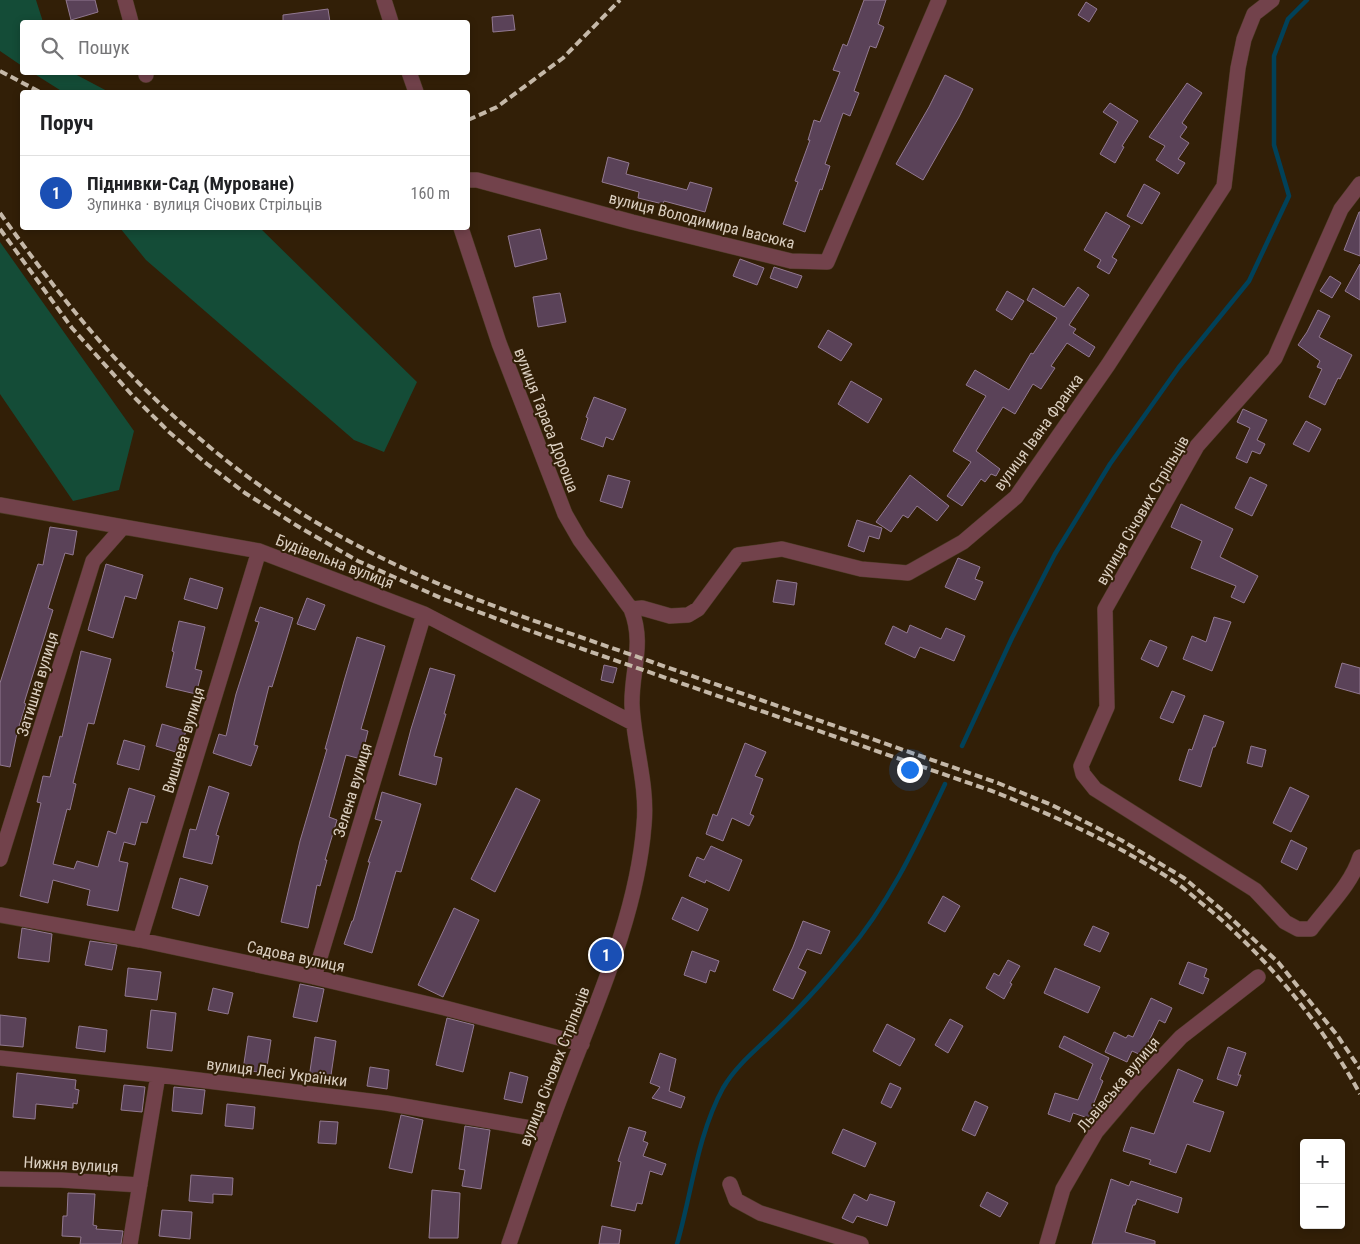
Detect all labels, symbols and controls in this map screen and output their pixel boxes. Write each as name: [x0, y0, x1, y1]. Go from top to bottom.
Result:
search box: [20, 20, 470, 75]
icon: search: [38, 34, 66, 62]
text: Пошук: [78, 36, 130, 59]
text: Поруч: [40, 111, 93, 135]
text: Піднивки-Сад (Муроване): [87, 172, 294, 195]
text: 1: [52, 184, 60, 203]
text: 160 m: [411, 184, 450, 203]
street label: вулиця Володимира Івасюка: [607, 188, 797, 253]
text: Зупинка · вулиця Січових Стрільців: [87, 195, 322, 214]
street label: вулиця Тараса Дороша: [510, 345, 583, 495]
street label: вулиця Івана Франка: [990, 370, 1087, 494]
street label: вулиця Січових Стрільців: [1092, 432, 1193, 588]
street label: Будівельна вулиця: [273, 530, 397, 593]
street label: Затишна вулиця: [13, 630, 62, 739]
street label: Вишнева вулиця: [158, 685, 209, 796]
street label: Зелена вулиця: [329, 741, 376, 840]
your location: [897, 757, 923, 783]
pin: 1: [590, 936, 622, 974]
street label: Садова вулиця: [245, 937, 347, 976]
street label: вулиця Січових Стрільців: [515, 984, 594, 1149]
street label: Львівська вулиця: [1073, 1033, 1164, 1136]
street label: вулиця Лесі Українки: [206, 1054, 348, 1091]
map controls: [1300, 1139, 1345, 1229]
button: +: [1300, 1139, 1345, 1184]
street label: Нижня вулиця: [23, 1153, 119, 1176]
button: −: [1300, 1184, 1345, 1229]

